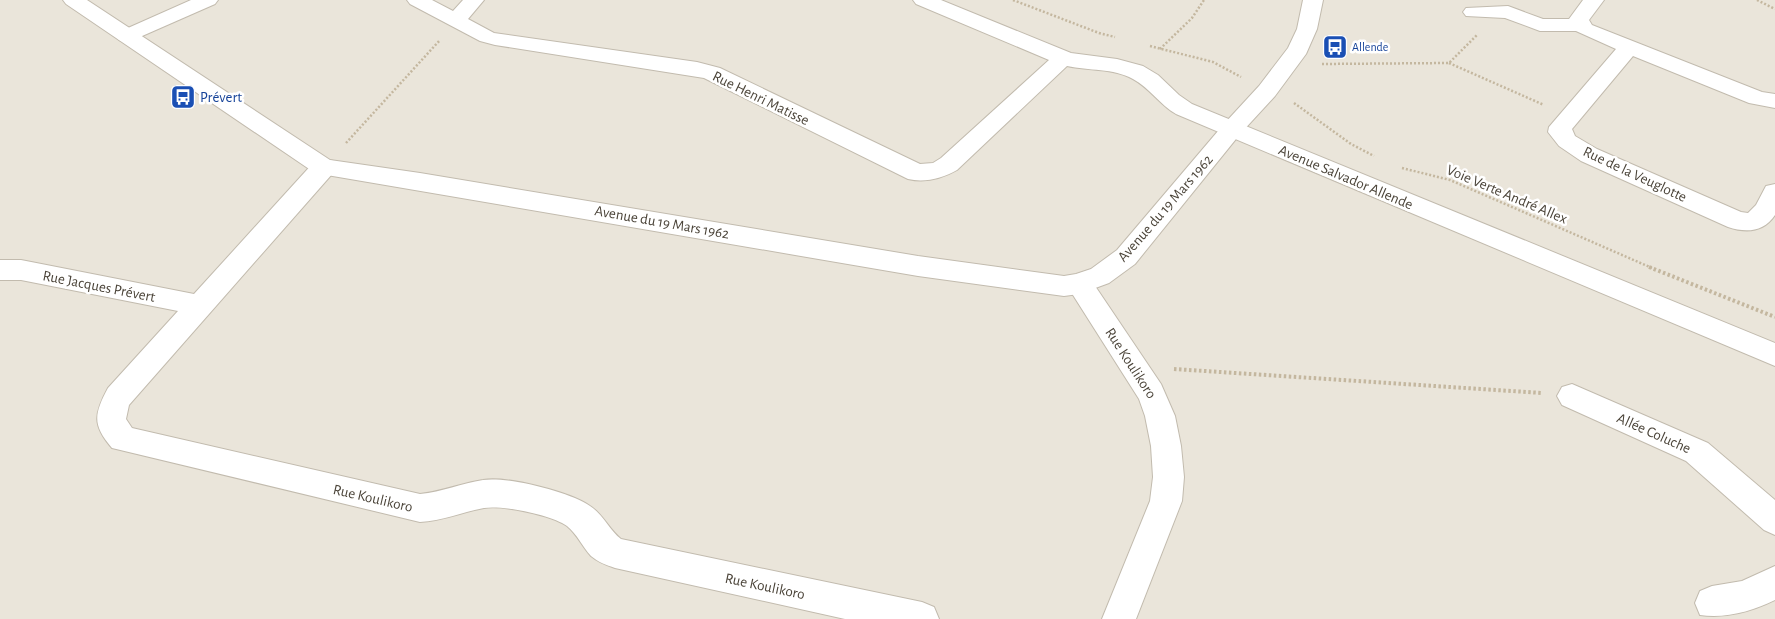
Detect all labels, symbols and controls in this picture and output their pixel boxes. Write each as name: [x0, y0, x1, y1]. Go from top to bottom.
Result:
bus stop icon: Allende: [1322, 34, 1348, 60]
place label: Allende: [1352, 41, 1388, 53]
street label: Rue Henri Matisse: [710, 69, 812, 128]
bus stop icon: Prévert: [170, 84, 196, 110]
place label: Prévert: [200, 90, 242, 105]
street label: Avenue Salvador Allende: [1276, 142, 1415, 213]
street label: Rue de la Veuglotte: [1581, 144, 1689, 205]
street label: Avenue du 19 Mars 1962: [1115, 152, 1216, 265]
street label: Voie Verte André Allex: [1444, 162, 1570, 227]
street label: Avenue du 19 Mars 1962: [594, 203, 730, 242]
street label: Rue Jacques Prévert: [41, 268, 157, 305]
street label: Rue Koulikoro: [1102, 325, 1159, 401]
street label: Allée Coluche: [1615, 411, 1693, 456]
street label: Rue Koulikoro: [332, 482, 414, 515]
street label: Rue Koulikoro: [724, 571, 806, 602]

